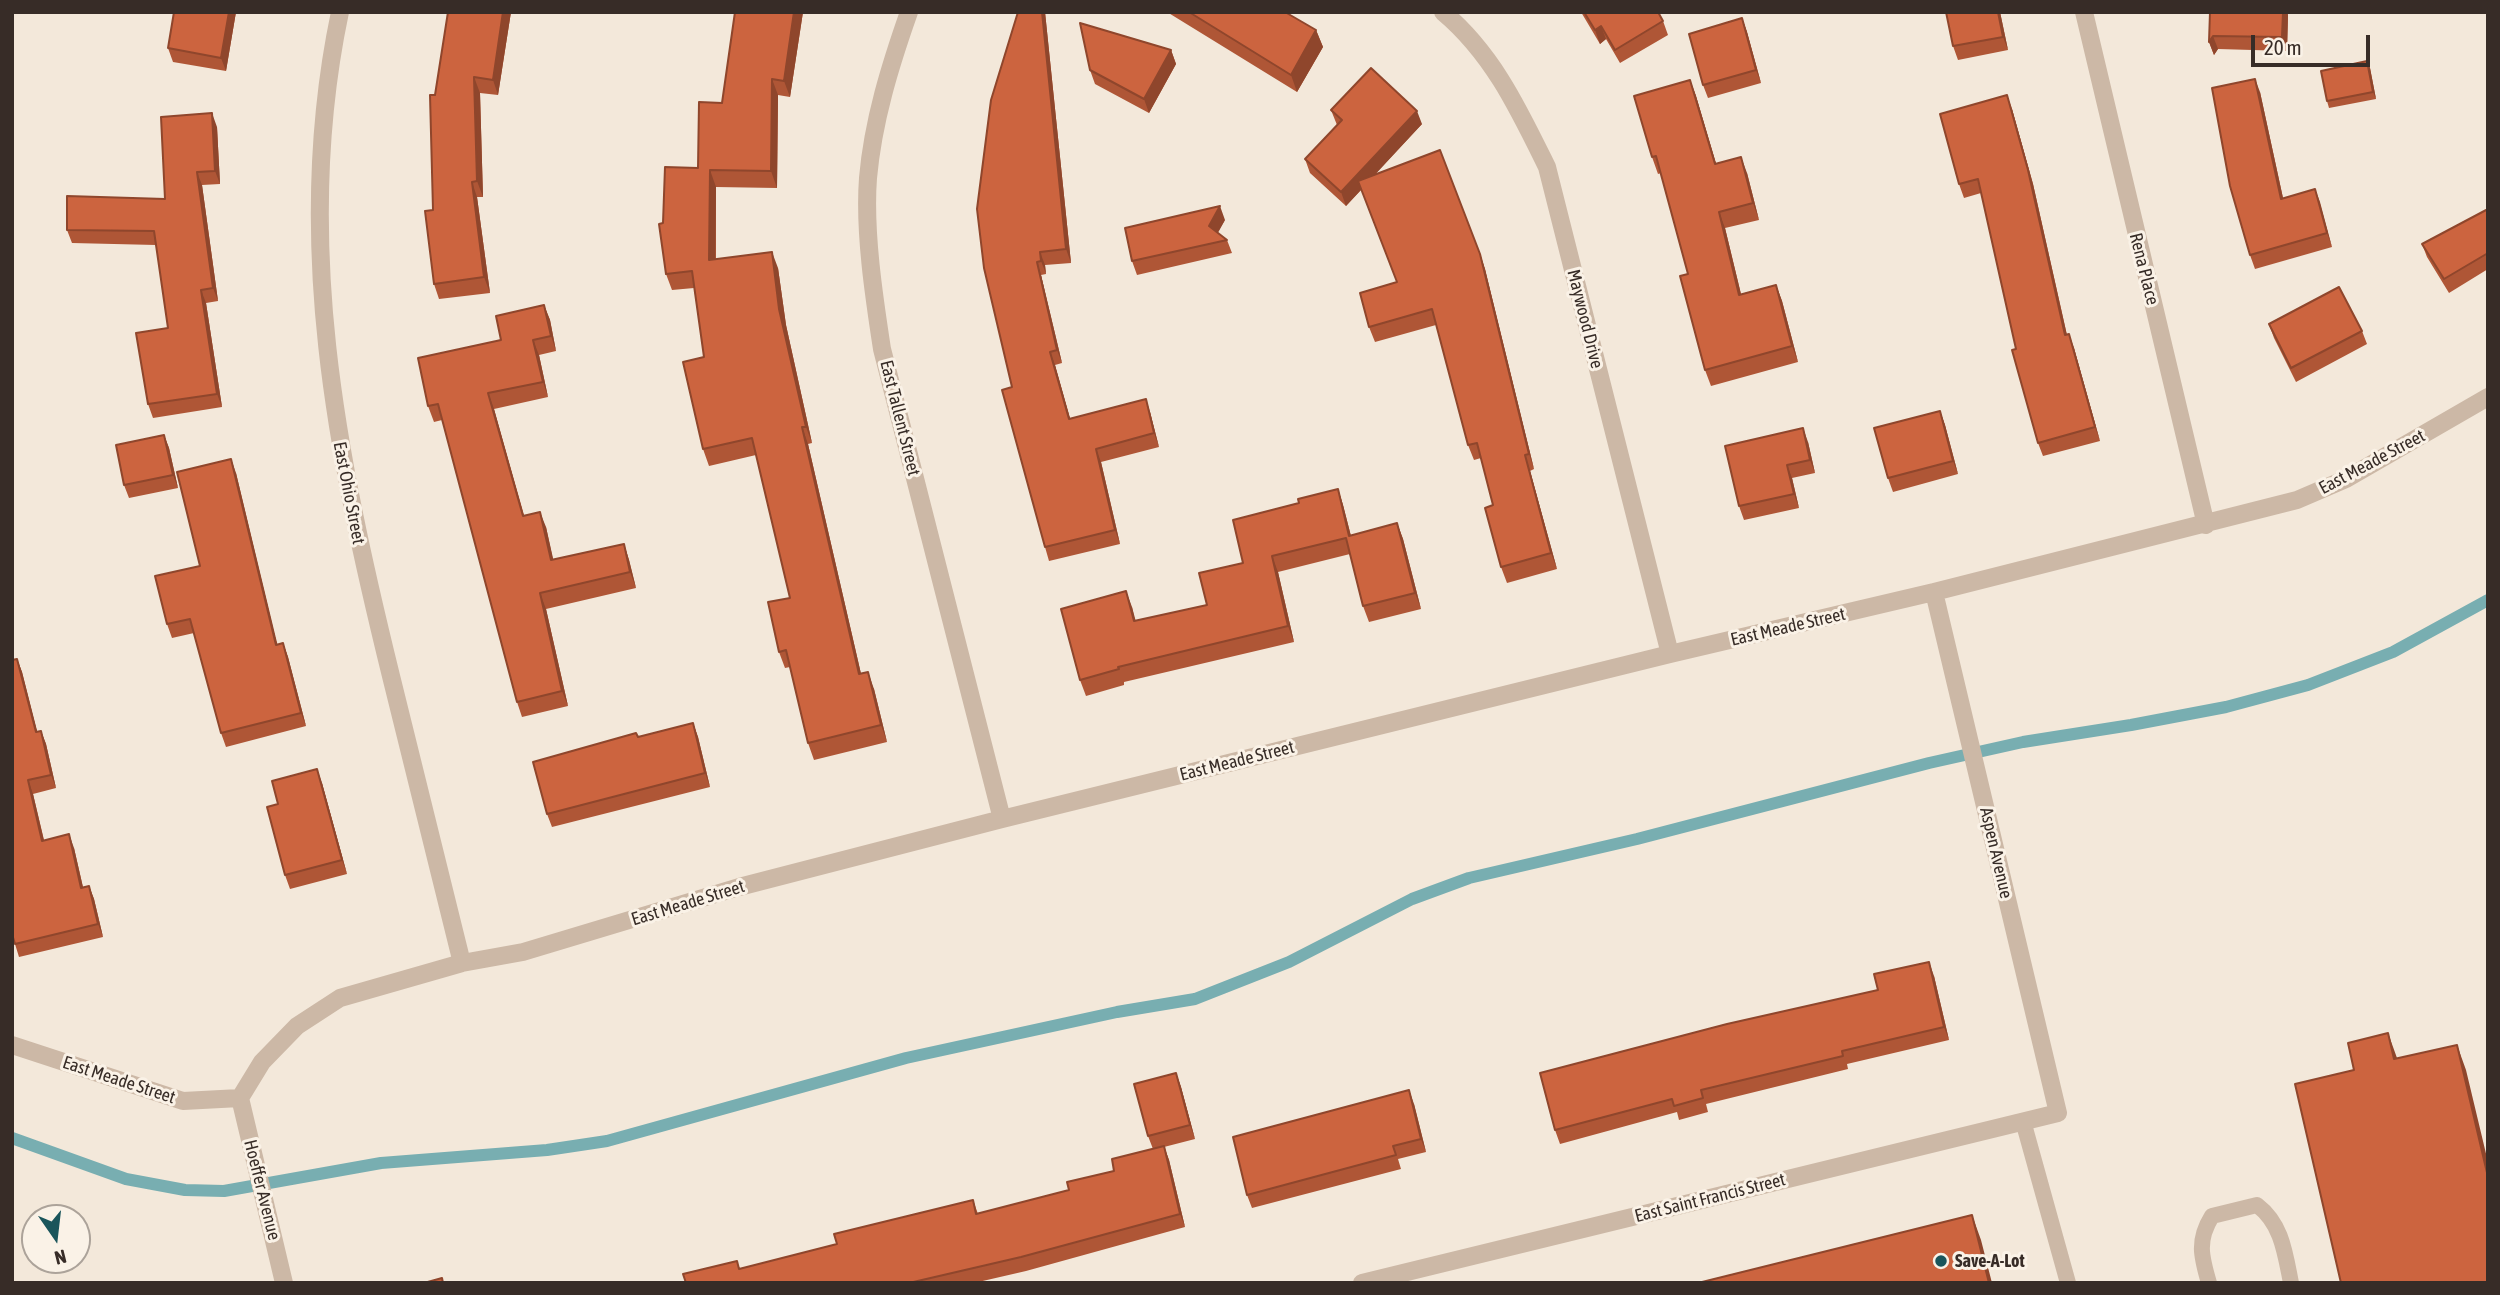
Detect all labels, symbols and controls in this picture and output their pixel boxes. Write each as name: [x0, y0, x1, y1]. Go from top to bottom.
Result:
scale bar: [2255, 21, 2374, 65]
text: 20 m: [2264, 35, 2302, 59]
street label: Rena Place: [2125, 231, 2163, 307]
street label: Maywood Drive: [1562, 267, 1608, 371]
street label: East Tallent Street: [875, 358, 925, 478]
street label: East Meade Street: [2315, 425, 2429, 499]
street label: East Ohio Street: [328, 440, 370, 546]
street label: East Meade Street: [1728, 603, 1848, 651]
street label: East Meade Street: [1177, 736, 1297, 786]
street label: Aspen Avenue: [1975, 805, 2017, 901]
street label: East Meade Street: [629, 876, 747, 930]
street label: East Meade Street: [60, 1052, 178, 1108]
street label: Hoeffer Avenue: [239, 1138, 285, 1242]
street label: East Saint Francis Street: [1632, 1169, 1788, 1227]
north arrow: [21, 1204, 91, 1274]
text: N: [52, 1245, 69, 1269]
place label: Save-A-Lot: [1955, 1250, 2025, 1272]
marker: Save-A-Lot: [1933, 1253, 1949, 1269]

